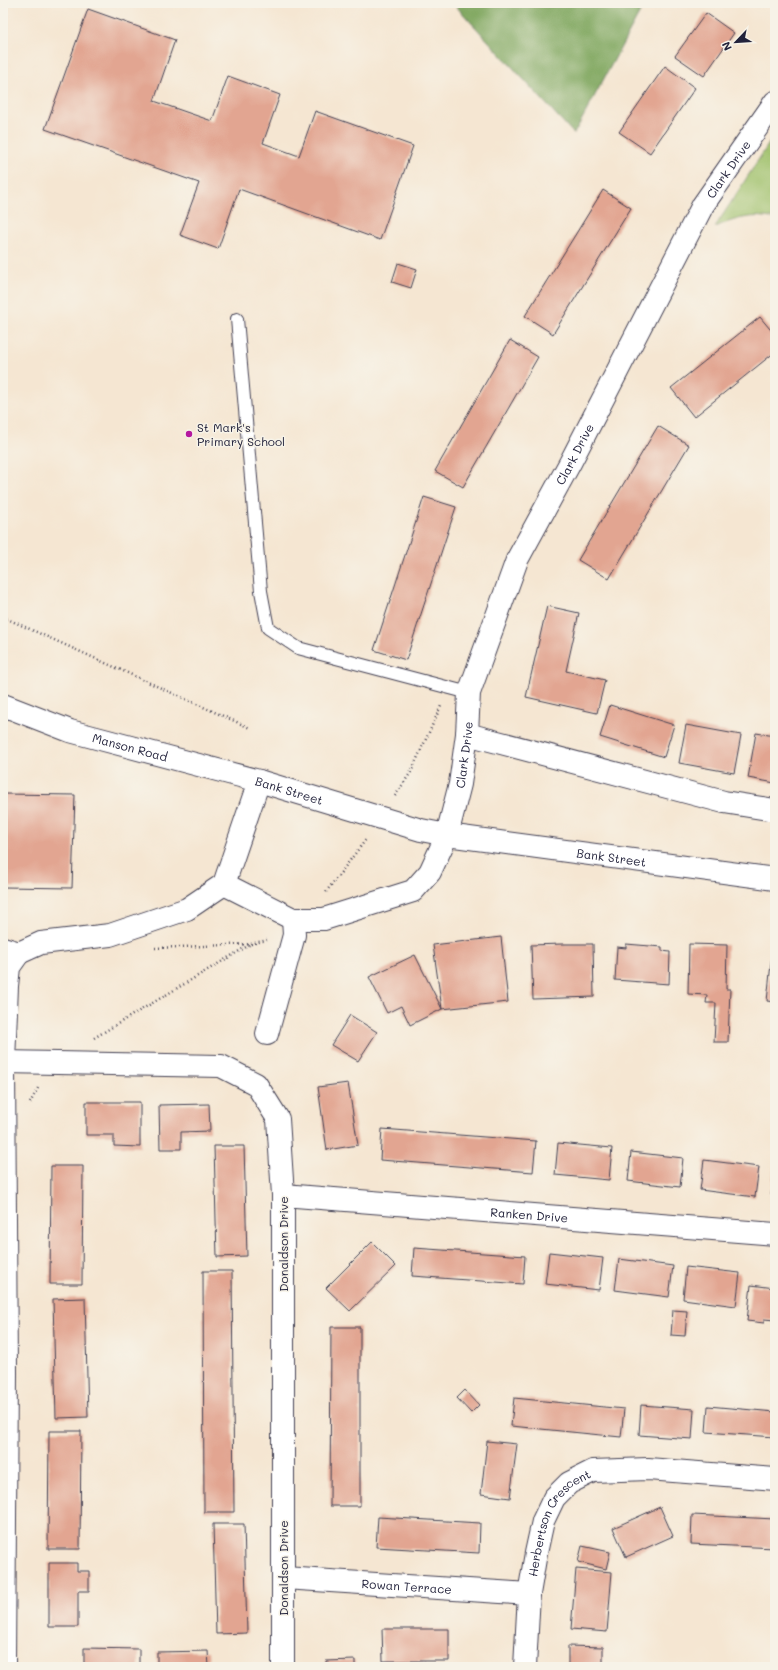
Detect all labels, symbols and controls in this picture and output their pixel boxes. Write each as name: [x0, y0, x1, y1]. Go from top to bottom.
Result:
north arrow: [716, 22, 756, 62]
text: N: [718, 39, 735, 53]
street label: Clark Drive: [702, 137, 754, 201]
place label: St Mark's Primary School: [197, 419, 285, 449]
street label: Clark Drive: [552, 421, 597, 487]
marker: St Mark's Primary School: [184, 429, 194, 439]
street label: Clark Drive: [452, 721, 476, 789]
street label: Manson Road: [91, 729, 170, 765]
street label: Bank Street: [253, 772, 325, 808]
street label: Bank Street: [576, 844, 647, 870]
street label: Donaldson Drive: [275, 1196, 291, 1292]
street label: Ranken Drive: [490, 1203, 569, 1226]
street label: Herbertson Crescent: [524, 1466, 593, 1578]
street label: Donaldson Drive: [275, 1520, 291, 1616]
street label: Rowan Terrace: [361, 1575, 452, 1597]

